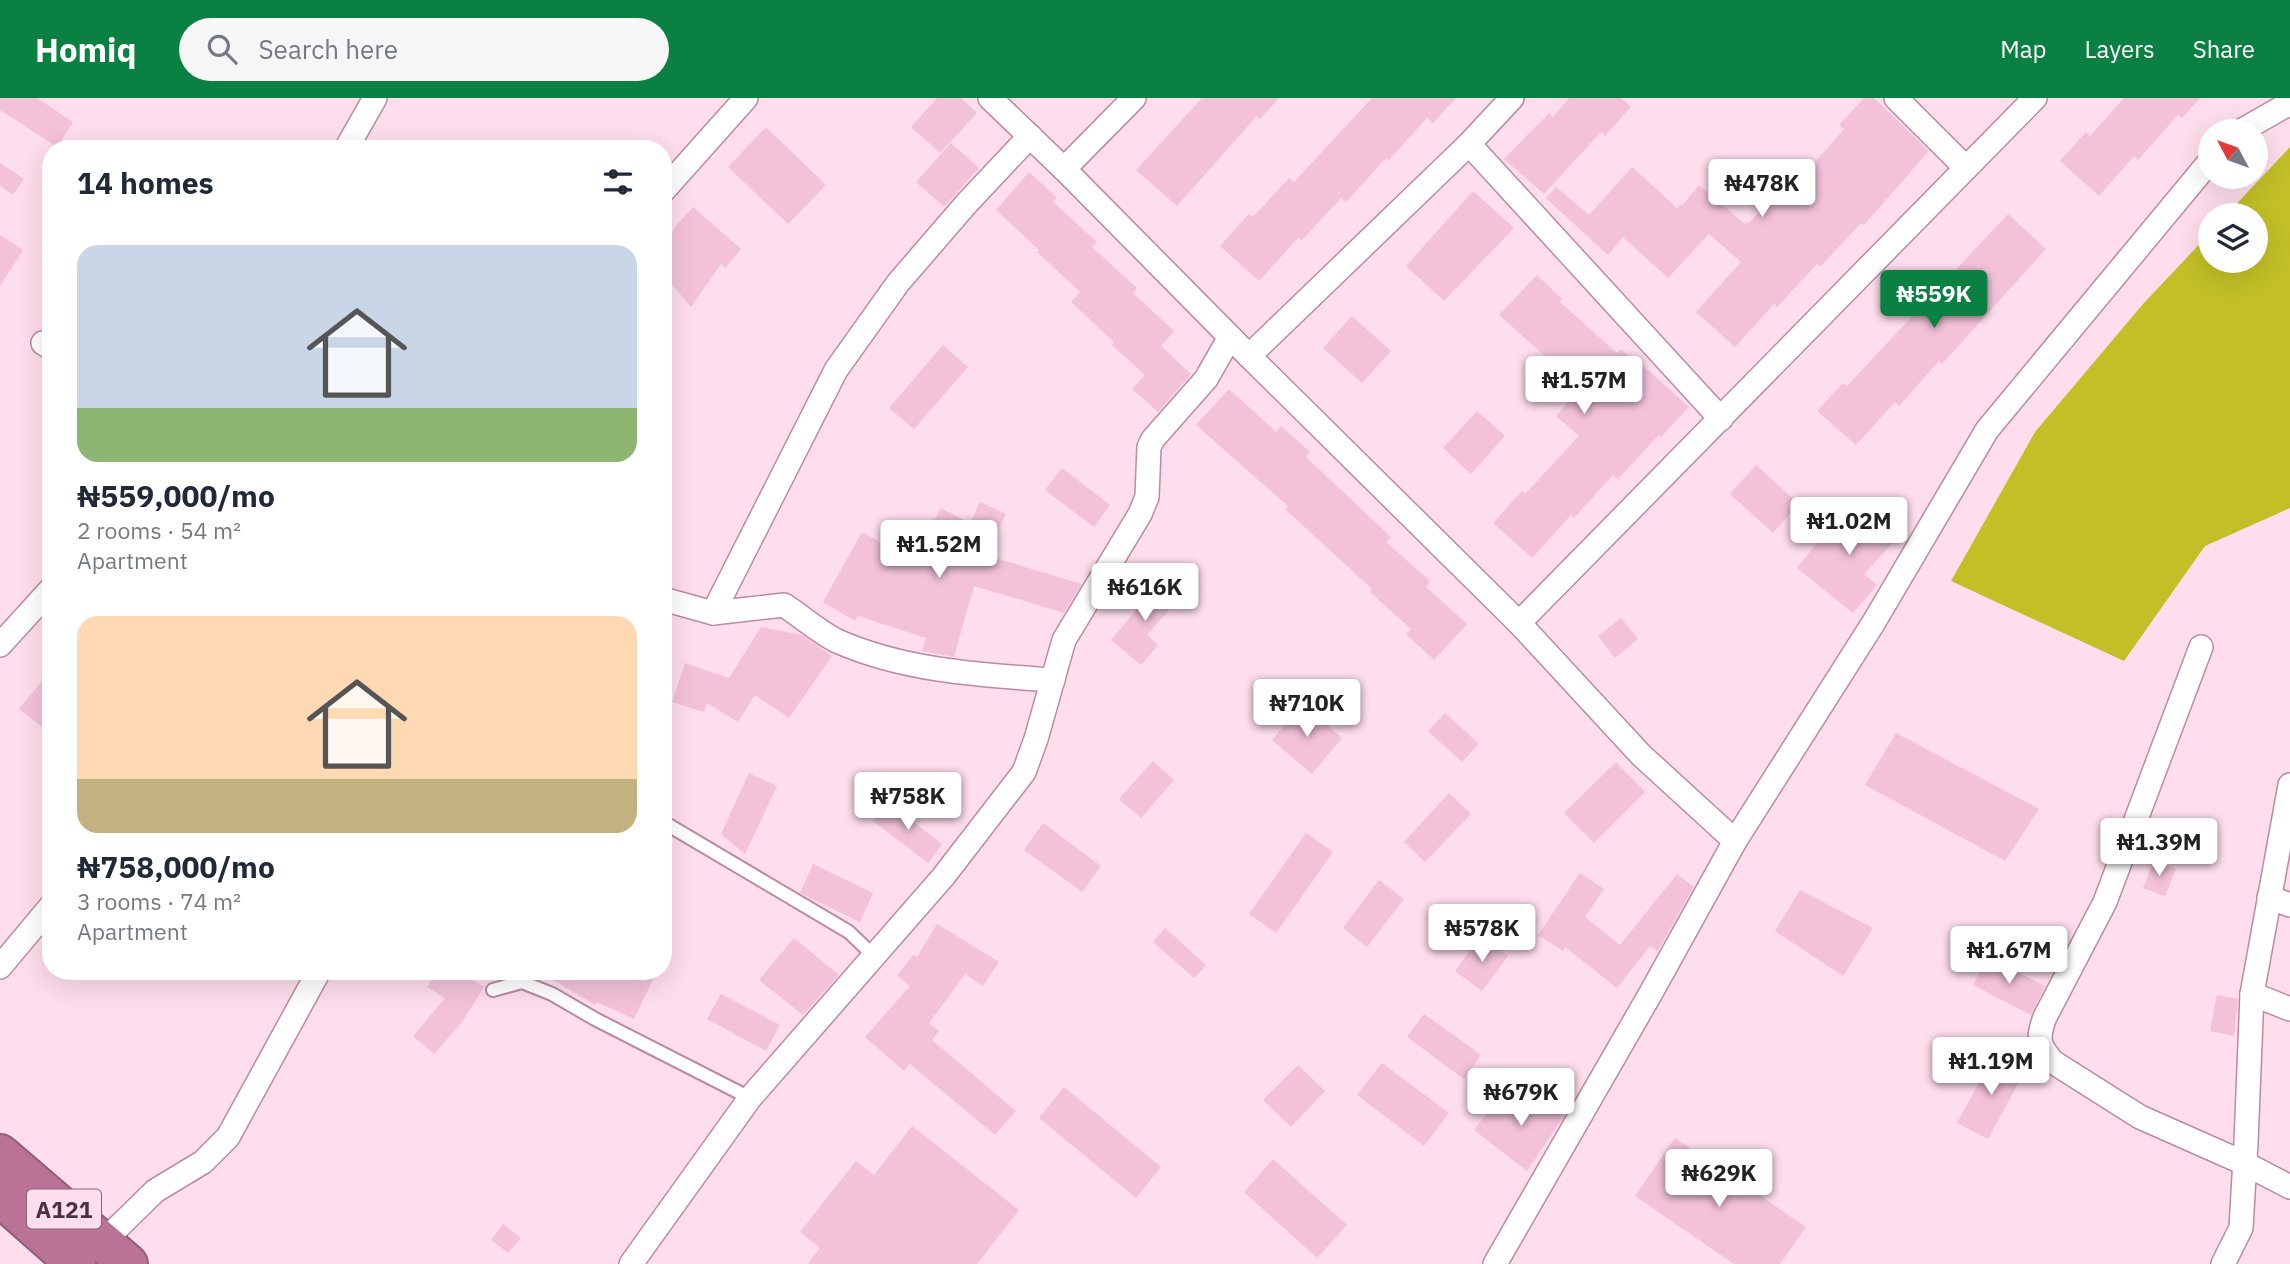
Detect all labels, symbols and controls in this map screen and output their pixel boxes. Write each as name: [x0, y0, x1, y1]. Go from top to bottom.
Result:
search box: [179, 18, 669, 81]
text: Homiq: [35, 28, 137, 71]
icon: search: [203, 30, 241, 68]
text: Search here: [259, 32, 398, 66]
text: Map: [2000, 33, 2047, 65]
text: Layers: [2085, 33, 2155, 65]
text: Share: [2193, 33, 2255, 65]
north arrow: [2198, 119, 2268, 189]
map controls: [2198, 119, 2268, 273]
pin: ₦478K: [1713, 159, 1811, 219]
text: 14 homes: [77, 163, 214, 202]
icon: filters: [599, 163, 637, 201]
text: ₦478K: [1724, 167, 1800, 197]
button: layers: [2198, 203, 2268, 273]
pin: ₦559K: [1885, 271, 1983, 330]
text: ₦559K: [1896, 278, 1972, 308]
icon: home: [294, 290, 420, 416]
pin: ₦1.57M: [1527, 356, 1641, 416]
text: ₦1.57M: [1541, 364, 1627, 394]
text: ₦559,000/mo: [77, 476, 275, 515]
pin: ₦1.02M: [1792, 498, 1906, 557]
text: ₦1.02M: [1806, 505, 1892, 535]
text: 2 rooms · 54 m²: [77, 515, 241, 545]
pin: ₦1.52M: [882, 520, 996, 580]
text: ₦1.52M: [896, 528, 982, 558]
text: Apartment: [77, 545, 188, 575]
pin: ₦616K: [1096, 564, 1194, 623]
text: ₦616K: [1107, 571, 1183, 601]
icon: home: [294, 661, 420, 787]
pin: ₦710K: [1258, 680, 1356, 739]
text: ₦710K: [1269, 687, 1345, 717]
pin: ₦758K: [859, 772, 957, 832]
text: ₦758K: [870, 780, 946, 810]
pin: ₦1.39M: [2102, 818, 2216, 878]
text: ₦1.39M: [2116, 826, 2202, 856]
text: ₦758,000/mo: [77, 847, 275, 886]
text: 3 rooms · 74 m²: [77, 886, 241, 916]
pin: ₦578K: [1433, 904, 1531, 964]
text: ₦578K: [1444, 912, 1520, 942]
text: Apartment: [77, 916, 188, 946]
pin: ₦1.67M: [1952, 926, 2066, 986]
text: ₦1.67M: [1966, 934, 2052, 964]
pin: ₦1.19M: [1934, 1038, 2048, 1097]
text: ₦1.19M: [1948, 1045, 2034, 1075]
pin: ₦679K: [1472, 1068, 1570, 1128]
text: ₦679K: [1483, 1076, 1559, 1106]
pin: ₦629K: [1670, 1150, 1768, 1209]
text: ₦629K: [1681, 1157, 1757, 1187]
road number: A121: [27, 1190, 101, 1228]

